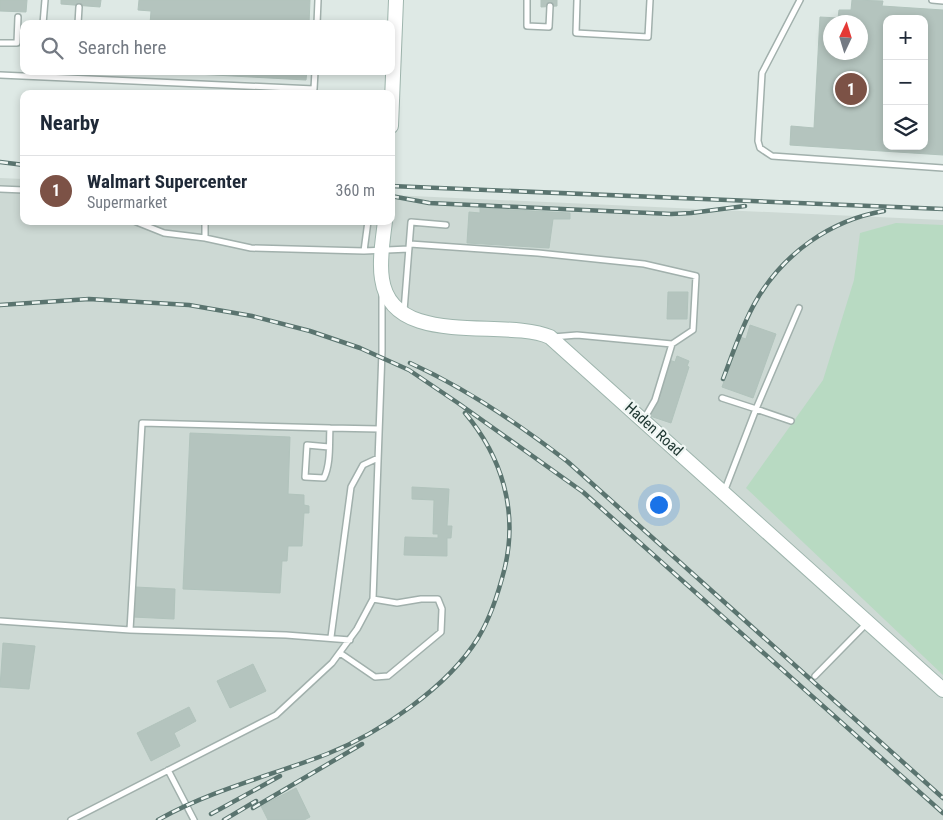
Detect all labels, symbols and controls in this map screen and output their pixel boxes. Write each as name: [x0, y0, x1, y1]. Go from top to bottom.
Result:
north arrow: [823, 15, 868, 60]
map controls: [883, 15, 928, 150]
button: +: [883, 15, 928, 60]
search box: [20, 20, 395, 75]
icon: search: [38, 34, 66, 62]
text: Search here: [78, 36, 166, 59]
button: −: [883, 60, 928, 105]
pin: 1: [835, 70, 867, 108]
button: layers: [883, 105, 928, 150]
text: Nearby: [40, 111, 99, 135]
text: Walmart Supercenter: [87, 170, 247, 193]
text: 1: [52, 181, 60, 200]
text: 360 m: [336, 181, 375, 200]
text: Supermarket: [87, 193, 167, 212]
street label: Haden Road: [621, 398, 687, 460]
your location: [646, 492, 672, 518]

